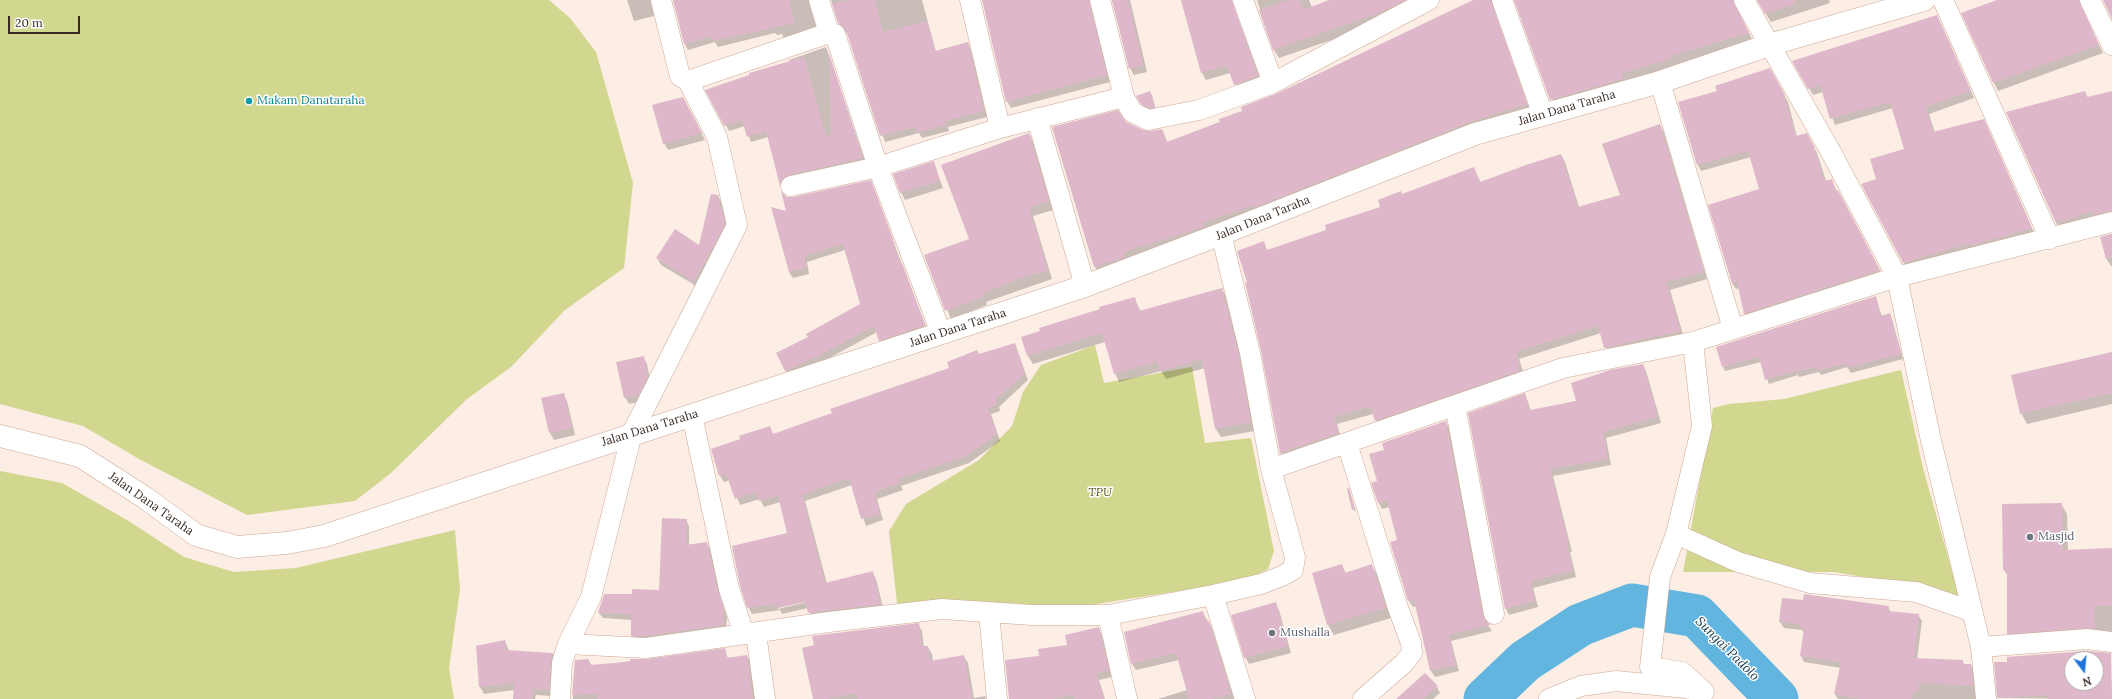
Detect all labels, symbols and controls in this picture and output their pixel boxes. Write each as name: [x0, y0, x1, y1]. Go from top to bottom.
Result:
scale bar: [10, 8, 82, 34]
text: 20 m: [15, 15, 43, 30]
street label: Jalan Dana Taraha: [1517, 87, 1617, 129]
place label: Makam Danataraha: [257, 94, 365, 108]
marker: Makam Danataraha: [244, 96, 254, 106]
street label: Jalan Dana Taraha: [1214, 193, 1312, 243]
street label: Jalan Dana Taraha: [908, 306, 1008, 350]
street label: Jalan Dana Taraha: [600, 406, 700, 450]
street label: Jalan Dana Taraha: [106, 469, 196, 539]
park label: TPU: [1088, 486, 1112, 500]
place label: Masjid: [2038, 530, 2074, 544]
marker: Masjid: [2025, 532, 2035, 542]
water label: Sungai Padolo: [1692, 614, 1762, 684]
place label: Mushalla: [1280, 626, 1330, 640]
marker: Mushalla: [1267, 628, 1277, 638]
north arrow: [2064, 651, 2104, 691]
text: N: [2081, 674, 2093, 689]

